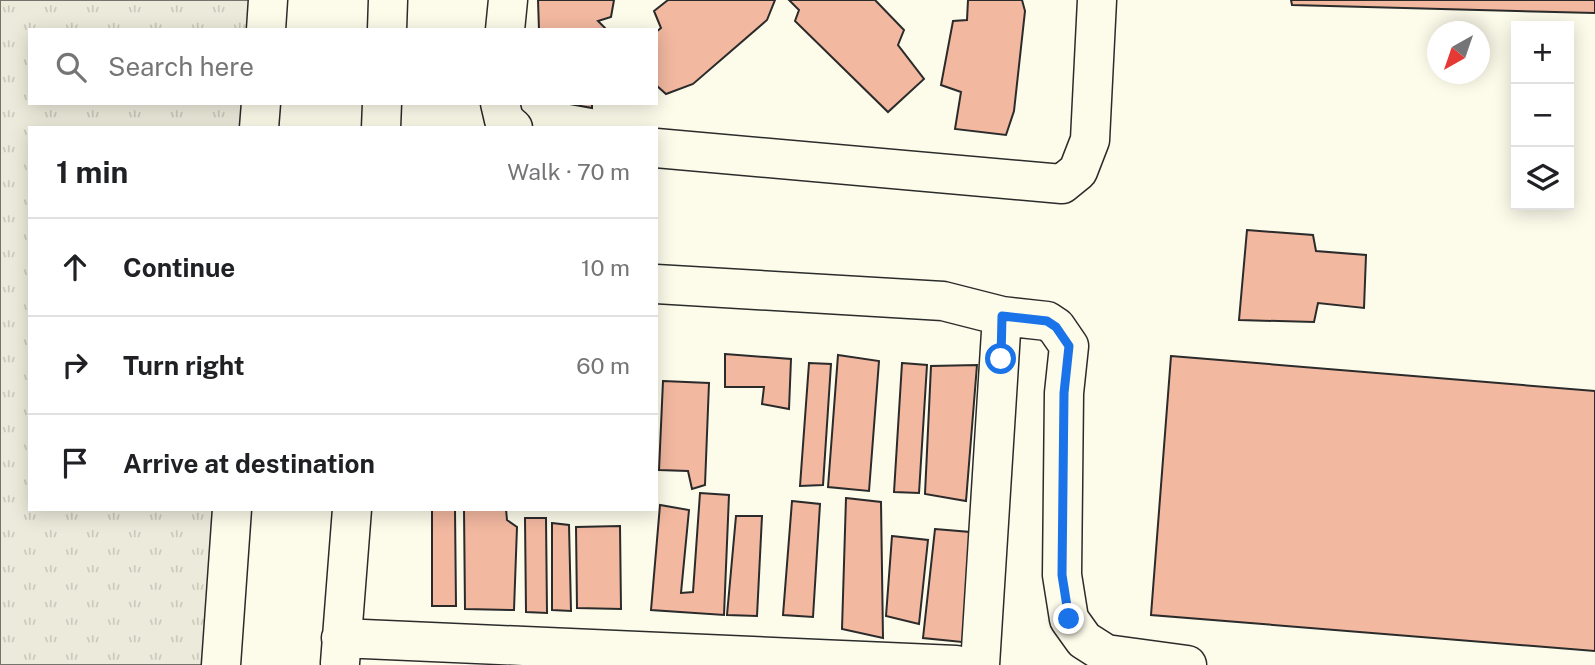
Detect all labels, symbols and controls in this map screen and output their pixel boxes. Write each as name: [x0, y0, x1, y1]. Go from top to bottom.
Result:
north arrow: [1427, 21, 1490, 84]
map controls: [1511, 21, 1574, 210]
button: +: [1511, 21, 1574, 84]
search box: [28, 28, 658, 105]
icon: search: [52, 48, 90, 86]
text: Search here: [108, 51, 254, 82]
button: −: [1511, 84, 1574, 147]
button: layers: [1511, 147, 1574, 210]
text: 1 min: [56, 154, 128, 190]
text: Walk · 70 m: [507, 158, 630, 185]
icon: ahead: [56, 248, 94, 286]
text: Continue: [123, 252, 235, 283]
text: 10 m: [581, 254, 630, 281]
route start: [985, 343, 1016, 374]
icon: right: [56, 346, 94, 384]
text: Turn right: [123, 350, 245, 381]
text: 60 m: [576, 352, 630, 379]
icon: arrive: [56, 444, 94, 482]
text: Arrive at destination: [123, 448, 375, 479]
route end: [1053, 603, 1084, 634]

